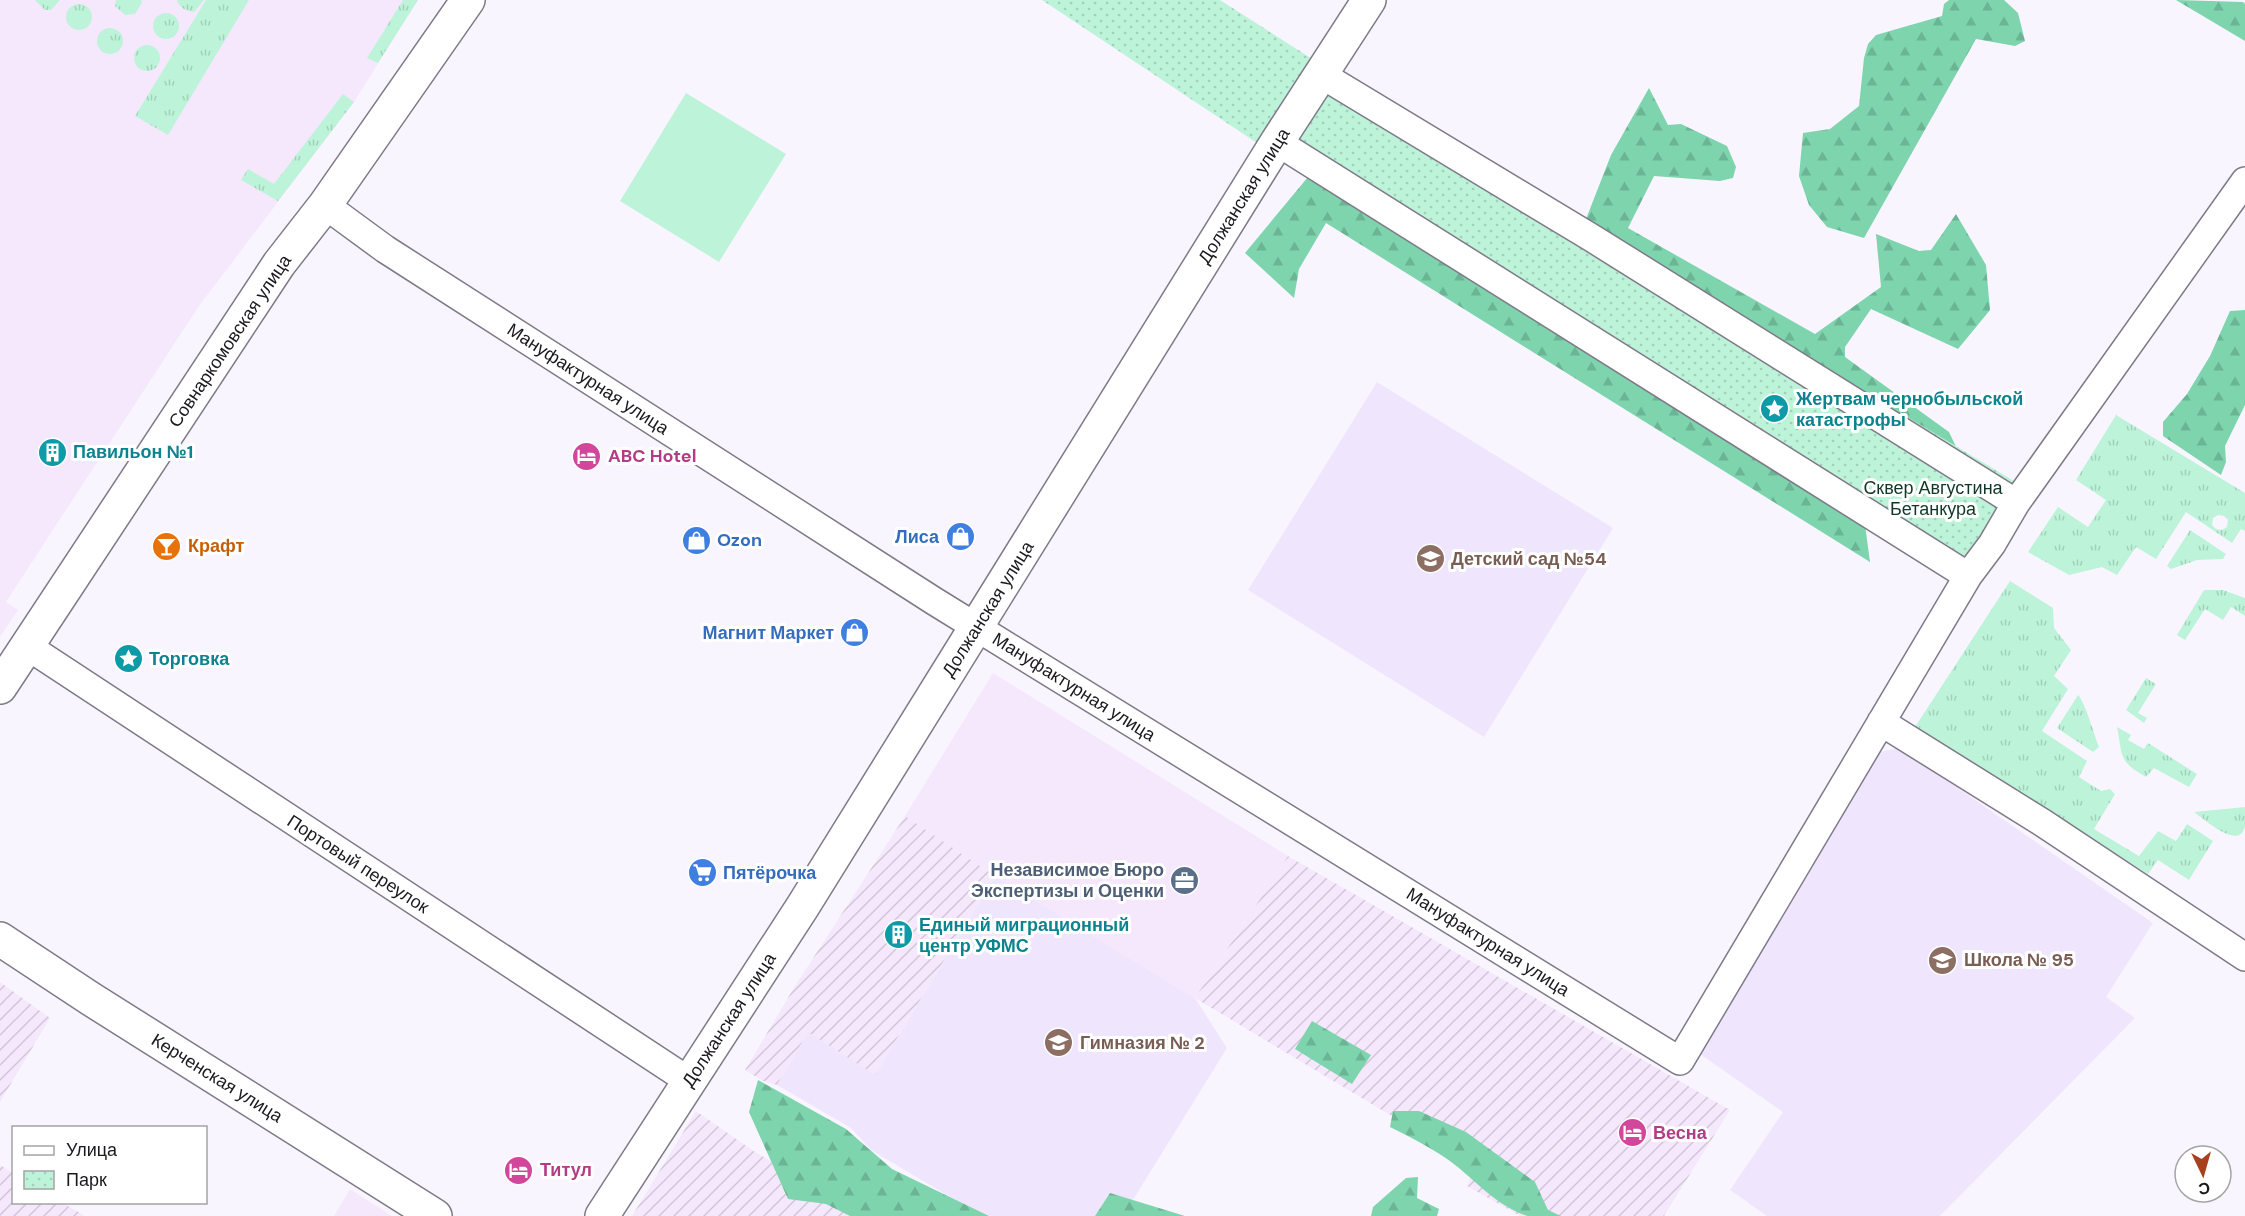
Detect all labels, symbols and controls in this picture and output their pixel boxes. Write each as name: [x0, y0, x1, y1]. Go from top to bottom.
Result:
street label: Должанская улица: [1193, 123, 1296, 268]
street label: Совнаркомовская улица: [163, 249, 297, 432]
street label: Мануфактурная улица: [503, 318, 674, 441]
place label: Жертвам чернобыльской катастрофы: [1795, 387, 2023, 432]
place icon: Жертвам чернобыльской катастрофы: [1759, 393, 1791, 425]
building icon: Павильон №1: [36, 436, 68, 468]
place label: Павильон №1: [73, 440, 193, 464]
hotel icon: ABC Hotel: [571, 440, 603, 472]
place label: ABC Hotel: [608, 444, 696, 468]
park label: Сквер Августина Бетанкура: [1863, 476, 2004, 521]
shop icon: Лиса: [944, 521, 976, 553]
shop icon: Ozon: [680, 524, 712, 556]
place label: Лиса: [895, 525, 940, 549]
place label: Ozon: [717, 528, 762, 552]
bar icon: Крафт: [151, 530, 183, 562]
place label: Крафт: [188, 534, 245, 558]
street label: Должанская улица: [937, 536, 1040, 681]
school or university icon: Детский сад №54: [1414, 543, 1446, 575]
place label: Детский сад №54: [1451, 547, 1607, 571]
shop icon: Магнит Маркет: [839, 617, 871, 649]
place label: Магнит Маркет: [702, 621, 834, 645]
street label: Мануфактурная улица: [988, 627, 1161, 748]
place icon: Торговка: [112, 643, 144, 675]
place label: Торговка: [149, 647, 230, 671]
street label: Портовый переулок: [282, 809, 434, 919]
supermarket icon: Пятёрочка: [686, 857, 718, 889]
place label: Независимое Бюро Экспертизы и Оценки: [971, 858, 1164, 903]
place label: Пятёрочка: [723, 861, 817, 885]
office icon: Независимое Бюро Экспертизы и Оценки: [1169, 864, 1201, 896]
street label: Мануфактурная улица: [1402, 882, 1575, 1003]
place label: Единый миграционный центр УФМС: [919, 913, 1129, 958]
building icon: Единый миграционный центр УФМС: [882, 919, 914, 951]
school or university icon: Школа № 95: [1927, 944, 1959, 976]
street label: Должанская улица: [677, 947, 782, 1092]
place label: Школа № 95: [1964, 948, 2074, 972]
school or university icon: Гимназия № 2: [1043, 1027, 1075, 1059]
street label: Керченская улица: [147, 1028, 288, 1129]
place label: Гимназия № 2: [1080, 1031, 1205, 1055]
hotel icon: Весна: [1616, 1117, 1648, 1149]
place label: Весна: [1653, 1121, 1708, 1145]
legend: [12, 1126, 207, 1204]
text: Улица: [66, 1138, 118, 1162]
north arrow: [2173, 1144, 2233, 1204]
hotel icon: Титул: [503, 1154, 535, 1186]
place label: Титул: [540, 1158, 592, 1182]
text: Парк: [66, 1168, 107, 1192]
text: С: [2197, 1177, 2211, 1199]

